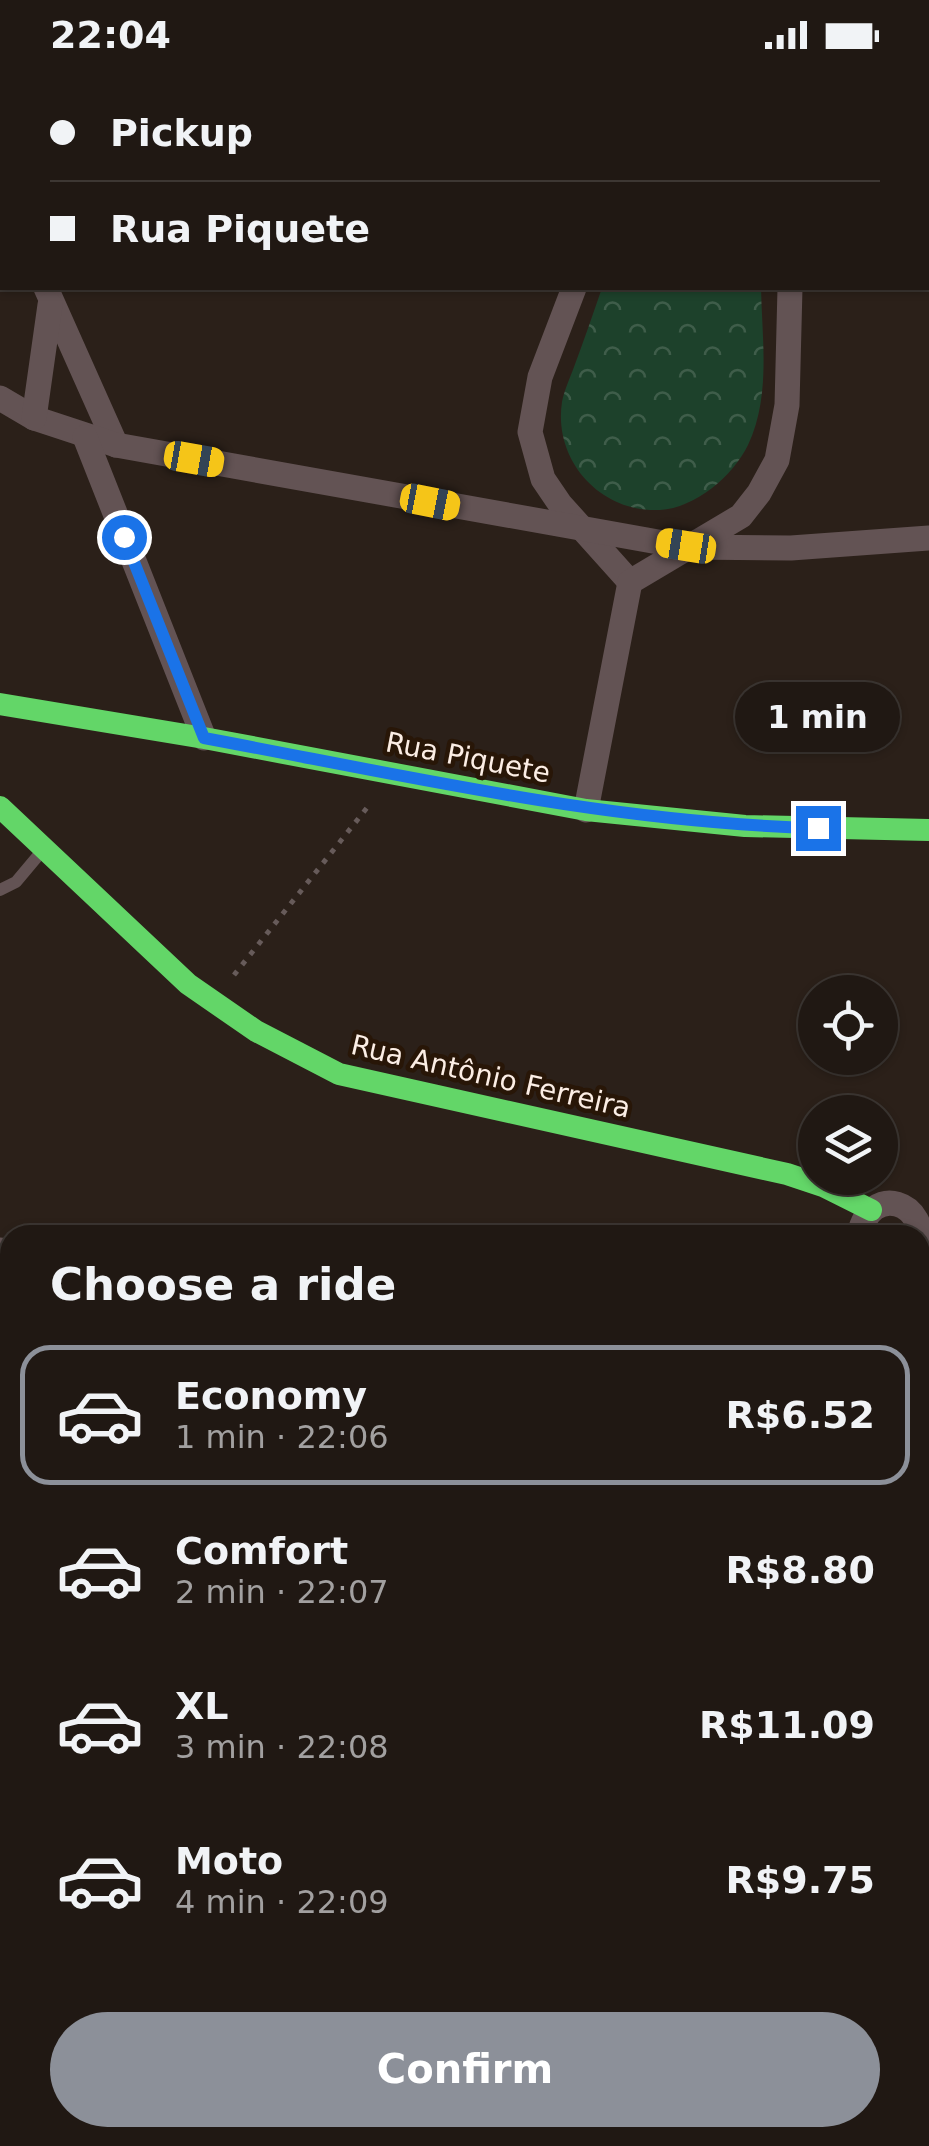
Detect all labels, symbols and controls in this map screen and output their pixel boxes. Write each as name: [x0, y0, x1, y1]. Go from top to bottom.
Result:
text: 22:04: [50, 13, 171, 57]
text: Pickup: [110, 111, 253, 155]
text: Rua Piquete: [110, 207, 370, 251]
car: [162, 439, 226, 479]
car: [398, 482, 462, 522]
route start: [102, 515, 147, 560]
car: [654, 526, 718, 566]
callout: 1 min: [736, 683, 900, 753]
text: 1 min: [767, 698, 868, 736]
street label: Rua Piquete: [383, 725, 553, 790]
route end: [796, 806, 841, 851]
map controls: [798, 975, 898, 1195]
button: locate: [798, 975, 898, 1075]
street label: Rua Antônio Ferreira: [348, 1028, 634, 1125]
button: layers: [798, 1095, 898, 1195]
text: Choose a ride: [50, 1258, 396, 1311]
icon: car: [55, 1370, 145, 1460]
text: Economy: [175, 1374, 367, 1418]
text: R$6.52: [726, 1393, 875, 1437]
text: 1 min · 22:06: [175, 1418, 389, 1456]
icon: car: [55, 1525, 145, 1615]
text: Comfort: [175, 1529, 348, 1573]
text: R$8.80: [726, 1548, 875, 1592]
text: 2 min · 22:07: [175, 1573, 389, 1611]
icon: car: [55, 1680, 145, 1770]
text: XL: [175, 1684, 229, 1728]
text: R$11.09: [699, 1703, 875, 1747]
text: 3 min · 22:08: [175, 1728, 389, 1766]
icon: car: [55, 1835, 145, 1925]
text: Moto: [175, 1839, 283, 1883]
text: R$9.75: [726, 1858, 875, 1902]
text: 4 min · 22:09: [175, 1883, 389, 1921]
button: Confirm: [50, 2012, 880, 2127]

